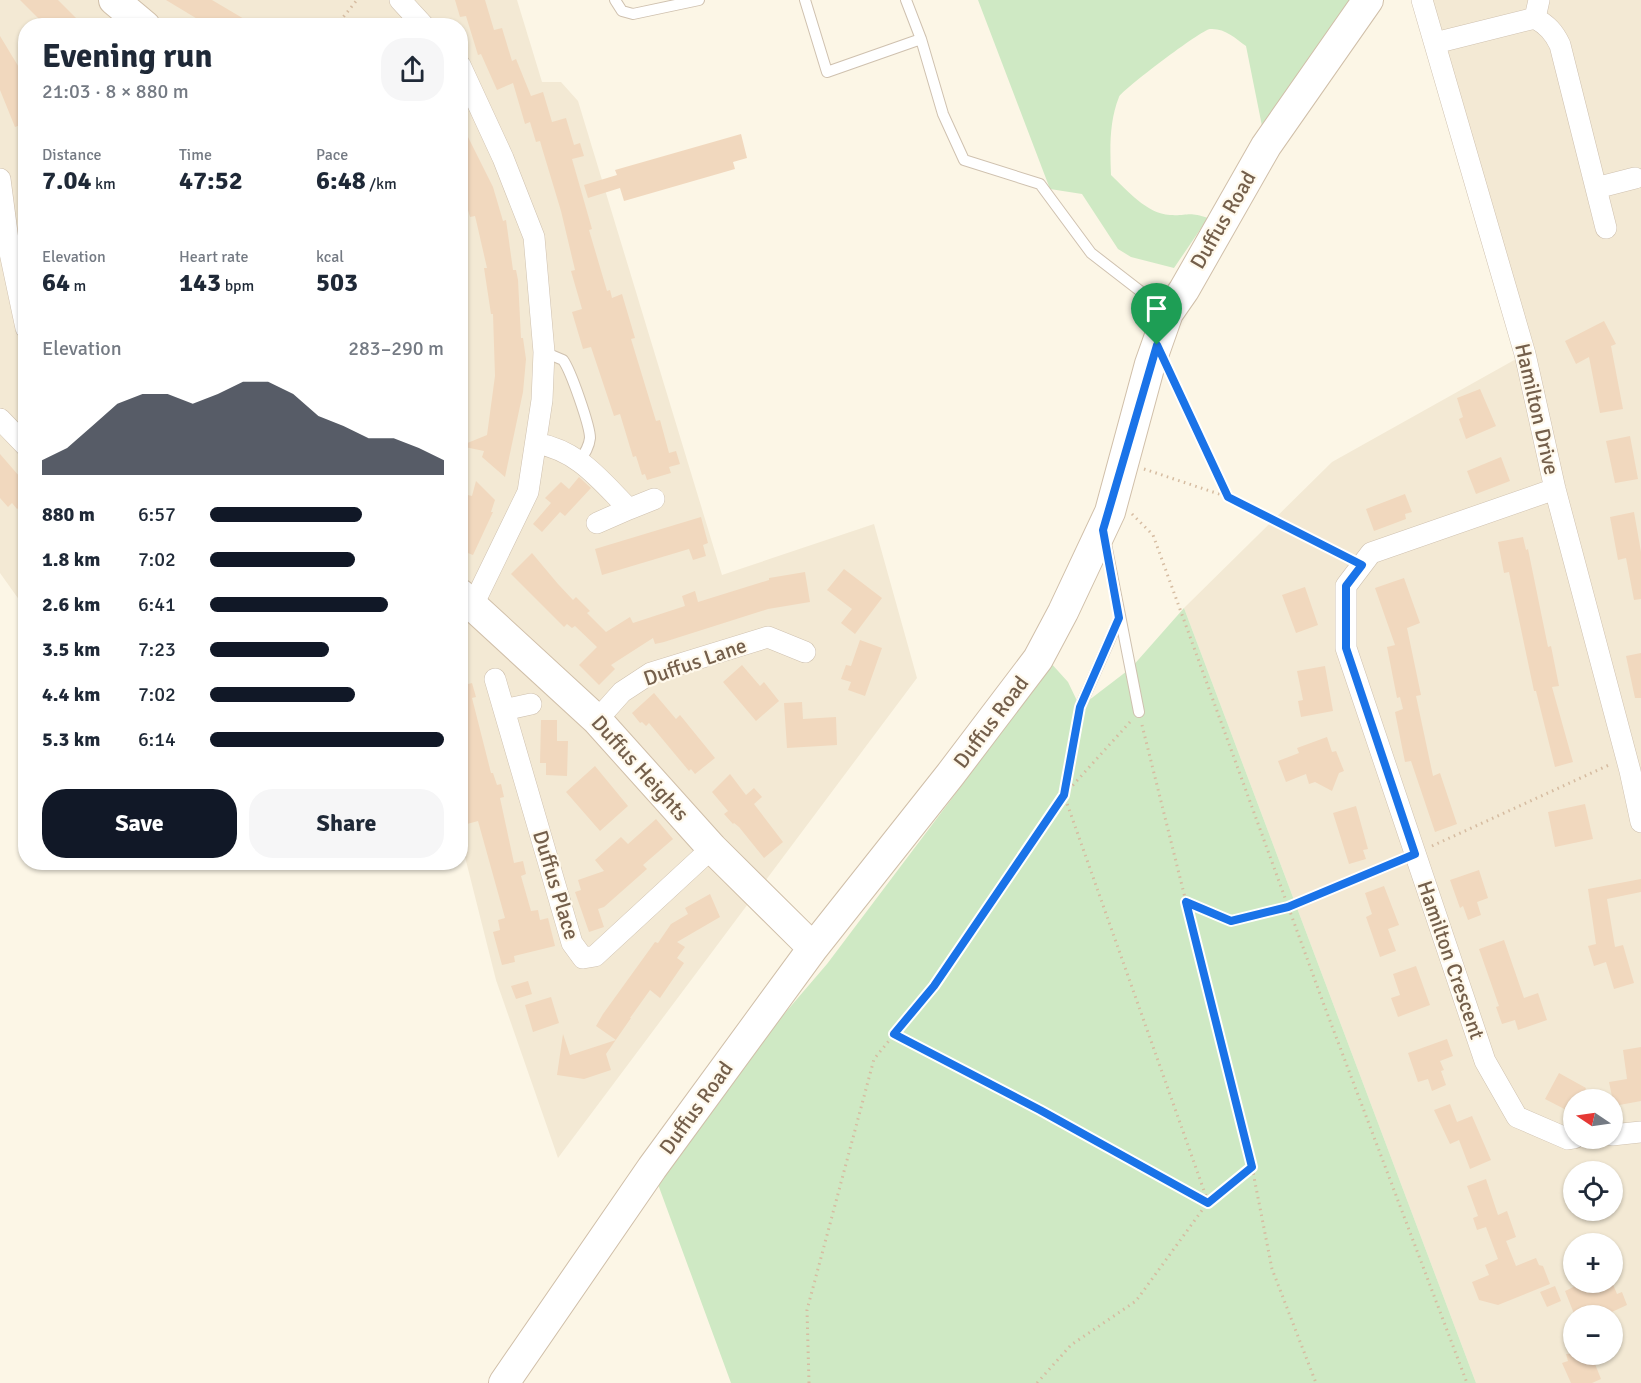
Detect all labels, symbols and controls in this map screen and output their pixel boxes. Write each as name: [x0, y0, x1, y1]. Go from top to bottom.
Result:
text: Evening run: [42, 36, 212, 77]
button: share: [381, 38, 444, 101]
text: 21:03 · 8 × 880 m: [42, 79, 189, 104]
text: Distance: [42, 145, 102, 165]
text: Time: [179, 145, 212, 165]
text: Pace: [316, 145, 348, 165]
text: 7.04: [42, 165, 92, 197]
text: 47:52: [179, 165, 243, 197]
text: 6:48: [316, 165, 366, 197]
street label: Duffus Road: [1185, 166, 1261, 274]
text: km: [92, 174, 116, 194]
text: /km: [366, 174, 397, 194]
text: Elevation: [42, 247, 106, 267]
text: Heart rate: [179, 247, 248, 267]
text: kcal: [316, 247, 344, 267]
text: 64: [42, 267, 70, 299]
text: 143: [179, 267, 221, 299]
text: 503: [316, 267, 358, 299]
text: m: [70, 276, 86, 296]
text: bpm: [221, 276, 254, 296]
pin: [1131, 283, 1182, 345]
icon: arrive: [1140, 292, 1173, 325]
text: Elevation: [42, 336, 122, 361]
text: 283–290 m: [348, 336, 444, 361]
street label: Hamilton Drive: [1509, 341, 1565, 477]
text: 880 m: [42, 502, 95, 527]
text: 6:57: [138, 502, 176, 527]
text: 1.8 km: [42, 547, 100, 572]
text: 7:02: [138, 547, 176, 572]
text: 2.6 km: [42, 592, 100, 617]
text: 6:41: [138, 592, 176, 617]
street label: Duffus Lane: [640, 632, 750, 692]
text: 3.5 km: [42, 637, 100, 662]
text: 7:23: [138, 637, 176, 662]
street label: Duffus Road: [948, 671, 1034, 773]
text: 4.4 km: [42, 682, 100, 707]
text: 7:02: [138, 682, 176, 707]
street label: Duffus Heights: [586, 710, 694, 826]
text: 5.3 km: [42, 727, 100, 752]
text: 6:14: [138, 727, 176, 752]
button: Save: [42, 789, 237, 858]
button: Share: [249, 789, 444, 858]
street label: Duffus Place: [527, 827, 585, 943]
street label: Hamilton Crescent: [1412, 877, 1490, 1043]
street label: Duffus Road: [654, 1056, 738, 1160]
north arrow: [1563, 1089, 1623, 1149]
map controls: [1563, 1089, 1623, 1365]
button: locate: [1563, 1161, 1623, 1221]
button: +: [1563, 1233, 1623, 1293]
button: −: [1563, 1305, 1623, 1365]

